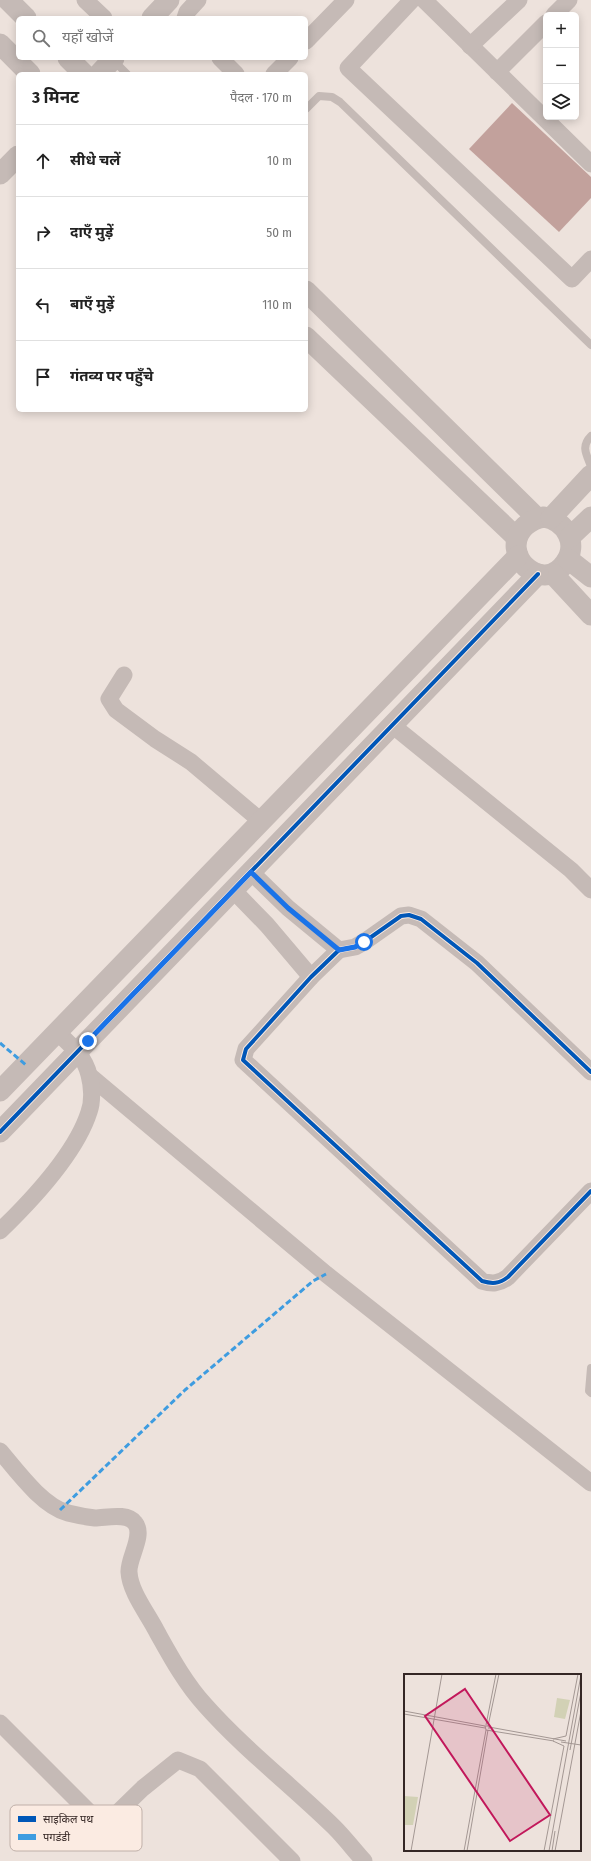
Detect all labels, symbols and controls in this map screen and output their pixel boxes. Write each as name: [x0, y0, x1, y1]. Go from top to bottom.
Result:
map controls: [543, 12, 579, 120]
button: +: [543, 12, 579, 48]
search box: [16, 16, 308, 60]
icon: search: [30, 27, 52, 49]
text: यहाँ खोजें: [62, 28, 113, 46]
button: −: [543, 48, 579, 84]
button: layers: [543, 84, 579, 120]
text: 3 मिनट: [32, 87, 79, 108]
text: पैदल · 170 m: [230, 90, 292, 105]
icon: ahead: [32, 150, 54, 172]
text: सीधे चलें: [70, 151, 120, 169]
text: 10 m: [267, 153, 292, 168]
icon: right: [32, 222, 54, 244]
text: दाएँ मुड़ें: [70, 223, 113, 241]
text: 50 m: [266, 225, 292, 240]
icon: left: [32, 294, 54, 316]
text: बाएँ मुड़ें: [70, 295, 114, 313]
text: 110 m: [262, 297, 292, 312]
icon: arrive: [32, 366, 54, 388]
text: गंतव्य पर पहुँचे: [70, 367, 153, 385]
route start: [355, 933, 373, 951]
route end: [79, 1032, 97, 1050]
inset map: [404, 1674, 581, 1851]
legend: [10, 1805, 142, 1851]
text: साइकिल पथ: [43, 1813, 94, 1826]
text: पगडंडी: [43, 1831, 70, 1844]

